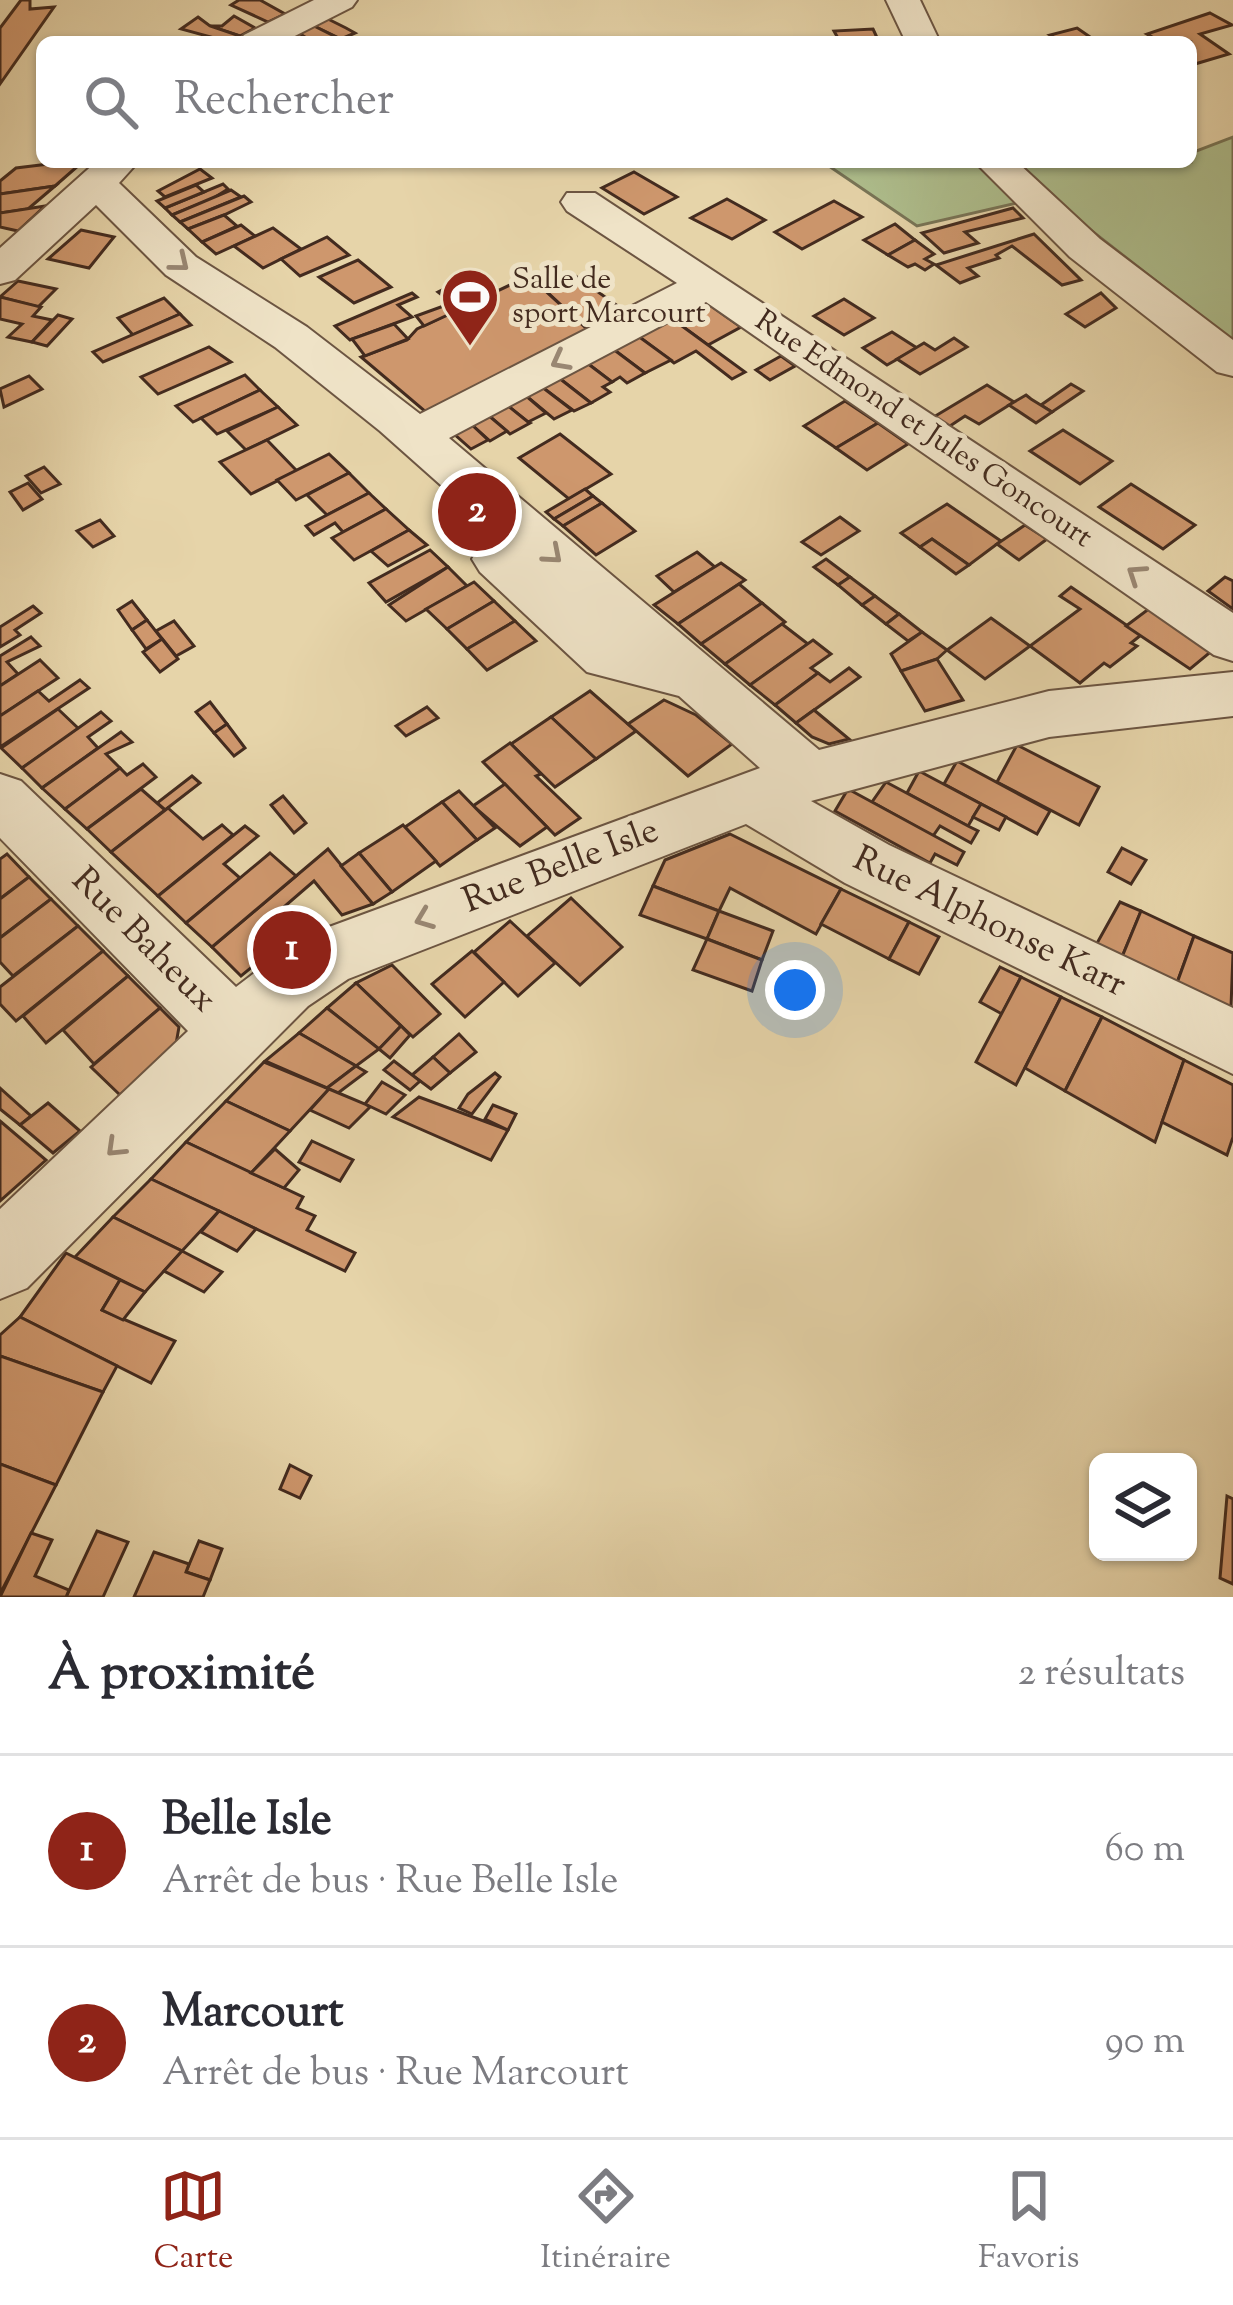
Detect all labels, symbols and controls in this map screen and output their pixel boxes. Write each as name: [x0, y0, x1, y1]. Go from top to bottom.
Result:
search box: [36, 36, 1197, 168]
icon: search: [78, 69, 144, 135]
text: Rechercher: [174, 70, 394, 135]
one-way arrow: [167, 249, 189, 271]
place label: Salle de sport Marcourt: [512, 259, 706, 336]
sports icon: Salle de sport Marcourt: [439, 266, 501, 348]
street label: Rue Edmond et Jules Goncourt: [746, 301, 1100, 559]
one-way arrow: [551, 346, 572, 370]
pin: 2: [438, 467, 516, 557]
one-way arrow: [539, 541, 561, 562]
one-way arrow: [1127, 567, 1149, 589]
street label: Rue Belle Isle: [456, 806, 666, 928]
street label: Rue Alphonse Karr: [844, 834, 1134, 1012]
street label: Rue Baheux: [58, 856, 228, 1026]
one-way arrow: [414, 904, 435, 929]
pin: 1: [253, 905, 331, 995]
your location: [765, 960, 825, 1020]
one-way arrow: [107, 1134, 129, 1156]
map controls: [1089, 1453, 1197, 1561]
button: layers: [1089, 1453, 1197, 1561]
text: À proximité: [48, 1639, 315, 1712]
text: 2 résultats: [1018, 1647, 1185, 1703]
text: Belle Isle: [162, 1790, 332, 1855]
text: 1: [80, 1823, 94, 1879]
text: 60 m: [1104, 1823, 1185, 1879]
text: Arrêt de bus · Rue Belle Isle: [162, 1855, 618, 1911]
text: Marcourt: [162, 1982, 344, 2047]
text: 2: [78, 2015, 96, 2071]
text: 90 m: [1105, 2015, 1185, 2071]
text: Arrêt de bus · Rue Marcourt: [162, 2047, 629, 2103]
tab: Carte: [153, 2163, 233, 2283]
tab: Itinéraire: [540, 2163, 671, 2283]
tab: Favoris: [978, 2163, 1080, 2283]

